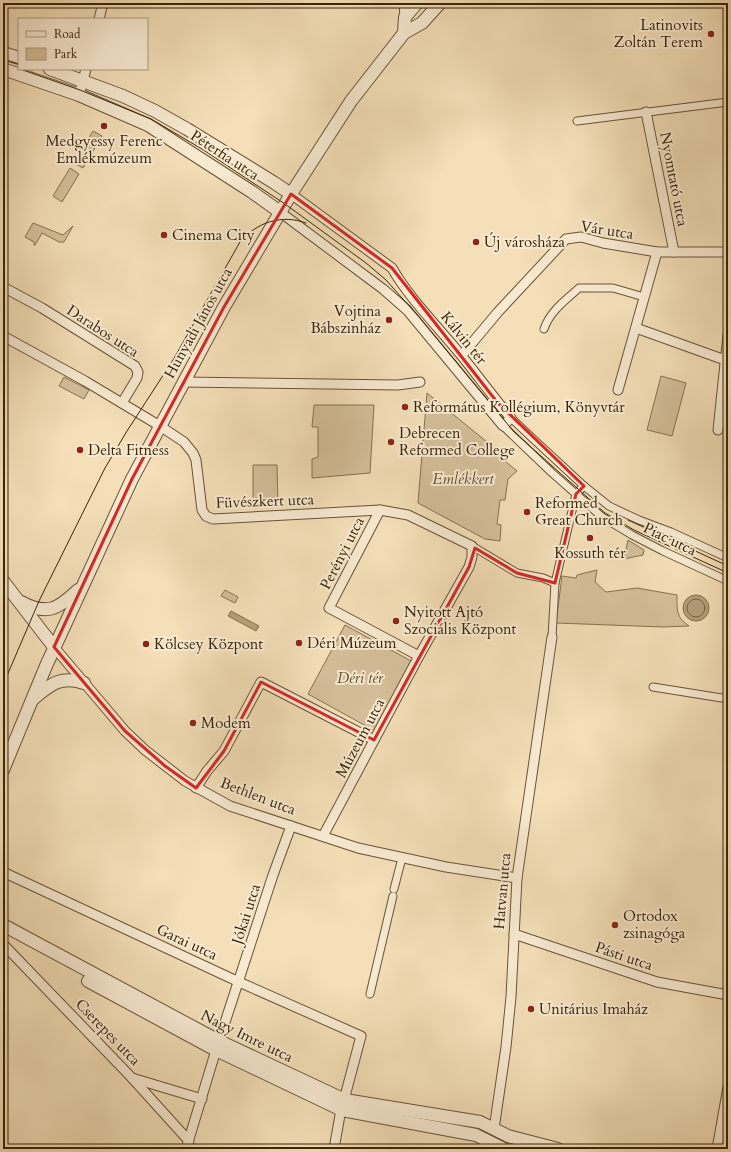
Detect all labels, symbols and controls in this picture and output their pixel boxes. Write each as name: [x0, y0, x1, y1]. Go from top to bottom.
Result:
place label: Latinovits Zoltán Terem: [614, 15, 703, 52]
legend: [18, 18, 148, 70]
text: Road: [54, 26, 81, 42]
marker: Latinovits Zoltán Terem: [706, 29, 716, 39]
text: Park: [54, 46, 78, 62]
marker: Medgyessy Ferenc Emlékmúzeum: [99, 121, 109, 131]
street label: Péterfia utca: [187, 125, 264, 185]
street label: Nyomtató utca: [655, 130, 693, 228]
place label: Medgyessy Ferenc Emlékmúzeum: [45, 131, 163, 168]
street label: Vár utca: [579, 216, 635, 244]
place label: Cinema City: [172, 225, 255, 245]
marker: Cinema City: [159, 230, 169, 240]
place label: Új városháza: [484, 232, 566, 252]
marker: Új városháza: [471, 237, 481, 247]
street label: Hunyadi János utca: [159, 264, 237, 382]
street label: Darabos utca: [63, 300, 143, 362]
place label: Vojtina Bábszinház: [310, 301, 382, 338]
street label: Kálvin tér: [436, 307, 492, 369]
marker: Vojtina Bábszinház: [384, 315, 394, 325]
place label: Református Kollégium, Könyvtár: [413, 397, 625, 417]
marker: Református Kollégium, Könyvtár: [400, 402, 410, 412]
place label: Debrecen Reformed College: [399, 423, 515, 460]
marker: Debrecen Reformed College: [386, 437, 396, 447]
place label: Delta Fitness: [88, 440, 169, 460]
marker: Delta Fitness: [75, 445, 85, 455]
park label: Emlékkert: [433, 469, 494, 489]
street label: Füvészkert utca: [216, 489, 315, 513]
place label: Reformed Great Church: [535, 493, 624, 530]
marker: Reformed Great Church: [522, 507, 532, 517]
street label: Perényi utca: [315, 513, 369, 593]
street label: Piac utca: [640, 518, 700, 561]
marker: Kossuth tér: [585, 533, 595, 543]
place label: Kossuth tér: [554, 543, 626, 563]
place label: Nyitott Ajtó Szociális Központ: [404, 602, 517, 639]
marker: Nyitott Ajtó Szociális Központ: [391, 616, 401, 626]
place label: Déri Múzeum: [307, 633, 397, 653]
place label: Kölcsey Központ: [154, 634, 263, 654]
marker: Déri Múzeum: [294, 638, 304, 648]
marker: Kölcsey Központ: [141, 639, 151, 649]
park label: Déri tér: [337, 668, 384, 688]
street label: Múzeum utca: [331, 694, 390, 781]
place label: Modem: [201, 713, 251, 733]
marker: Modem: [188, 718, 198, 728]
street label: Bethlen utca: [217, 772, 299, 820]
street label: Hatvan utca: [489, 851, 515, 930]
street label: Jókai utca: [226, 881, 265, 949]
place label: Ortodox zsinagóga: [623, 906, 686, 943]
street label: Garai utca: [153, 919, 221, 965]
marker: Ortodox zsinagóga: [610, 920, 620, 930]
street label: Pásti utca: [593, 937, 656, 975]
street label: Cserepes utca: [71, 994, 145, 1070]
place label: Unitárius Imaház: [539, 999, 648, 1019]
marker: Unitárius Imaház: [526, 1004, 536, 1014]
street label: Nagy Imre utca: [198, 1005, 297, 1067]

